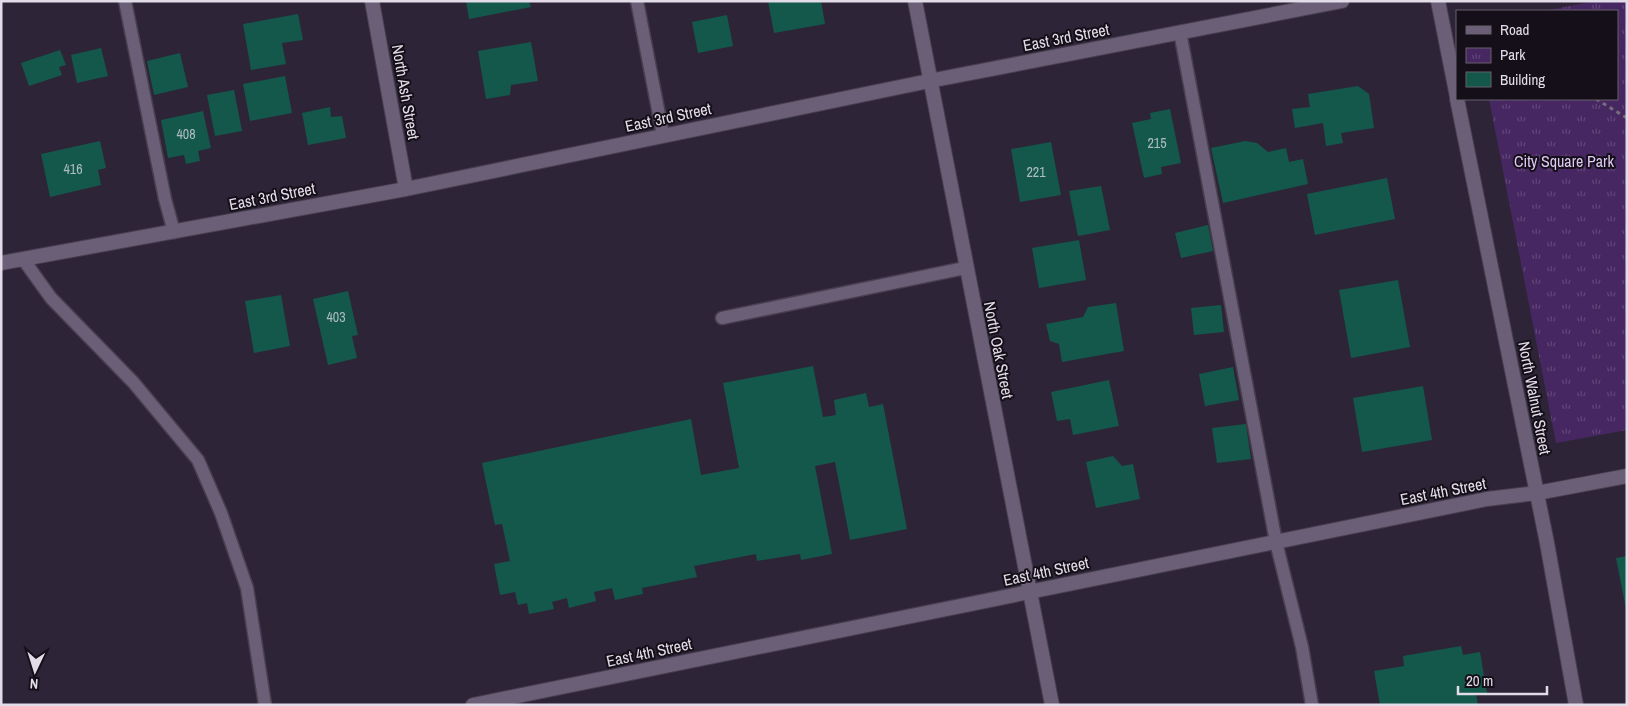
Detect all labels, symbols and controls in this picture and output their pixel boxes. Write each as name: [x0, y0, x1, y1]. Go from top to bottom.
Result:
legend: [1456, 10, 1618, 100]
street label: East 3rd Street: [1021, 18, 1111, 56]
text: Road: [1500, 19, 1529, 40]
street label: North Ash Street: [387, 43, 425, 142]
text: Park: [1500, 44, 1526, 65]
text: Building: [1500, 69, 1545, 90]
street label: East 3rd Street: [623, 97, 713, 137]
house number: 408: [176, 125, 196, 143]
house number: 215: [1147, 134, 1167, 152]
park label: City Square Park: [1514, 150, 1614, 172]
house number: 416: [63, 160, 83, 178]
house number: 221: [1026, 163, 1046, 181]
street label: East 3rd Street: [227, 177, 317, 215]
street label: North Oak Street: [979, 300, 1019, 401]
house number: 403: [326, 308, 346, 326]
street label: North Walnut Street: [1513, 340, 1557, 457]
street label: East 4th Street: [1398, 472, 1488, 510]
street label: East 4th Street: [1001, 551, 1091, 591]
street label: East 4th Street: [604, 632, 694, 672]
north arrow: [10, 646, 60, 696]
scale bar: [1458, 664, 1547, 696]
text: 20 m: [1466, 670, 1493, 691]
text: N: [29, 675, 39, 693]

